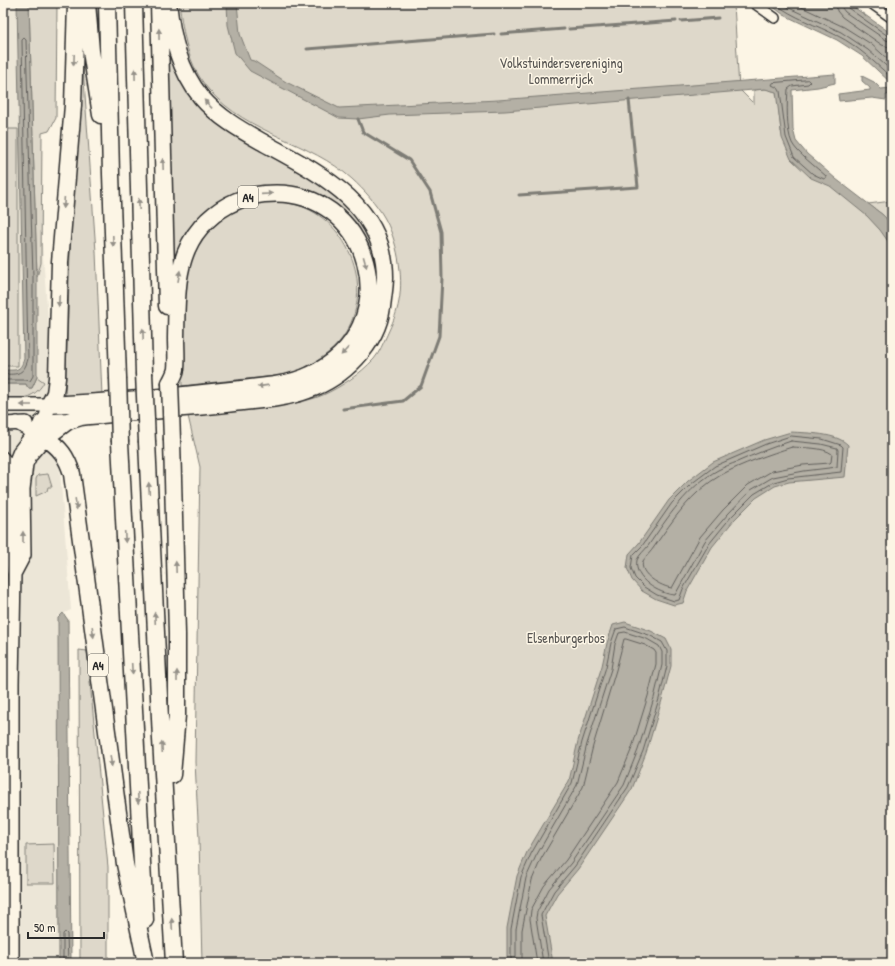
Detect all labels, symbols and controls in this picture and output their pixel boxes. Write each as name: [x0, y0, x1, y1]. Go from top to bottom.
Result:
one-way arrow: [156, 27, 162, 40]
park label: Volkstuindersvereniging Lommerrijck: [499, 53, 623, 89]
one-way arrow: [71, 54, 78, 66]
one-way arrow: [132, 67, 138, 80]
one-way arrow: [204, 100, 213, 109]
one-way arrow: [160, 157, 166, 170]
road number: A4: [238, 186, 258, 208]
one-way arrow: [261, 191, 273, 198]
one-way arrow: [61, 197, 68, 209]
one-way arrow: [135, 198, 142, 210]
one-way arrow: [110, 235, 116, 248]
one-way arrow: [363, 256, 369, 268]
one-way arrow: [177, 270, 183, 282]
one-way arrow: [55, 295, 62, 307]
one-way arrow: [140, 327, 146, 340]
one-way arrow: [340, 346, 350, 356]
one-way arrow: [257, 383, 269, 389]
one-way arrow: [19, 402, 32, 408]
one-way arrow: [146, 481, 152, 494]
one-way arrow: [73, 497, 79, 510]
one-way arrow: [20, 530, 26, 543]
one-way arrow: [122, 531, 128, 544]
one-way arrow: [172, 561, 179, 573]
one-way arrow: [152, 612, 159, 624]
one-way arrow: [90, 626, 96, 638]
park label: Elsenburgerbos: [527, 628, 605, 648]
road number: A4: [88, 654, 108, 676]
one-way arrow: [128, 663, 135, 675]
one-way arrow: [174, 669, 180, 682]
one-way arrow: [159, 740, 165, 753]
one-way arrow: [108, 755, 114, 767]
one-way arrow: [135, 792, 141, 805]
scale bar: [28, 914, 104, 940]
one-way arrow: [169, 918, 176, 930]
text: 50 m: [34, 919, 55, 936]

